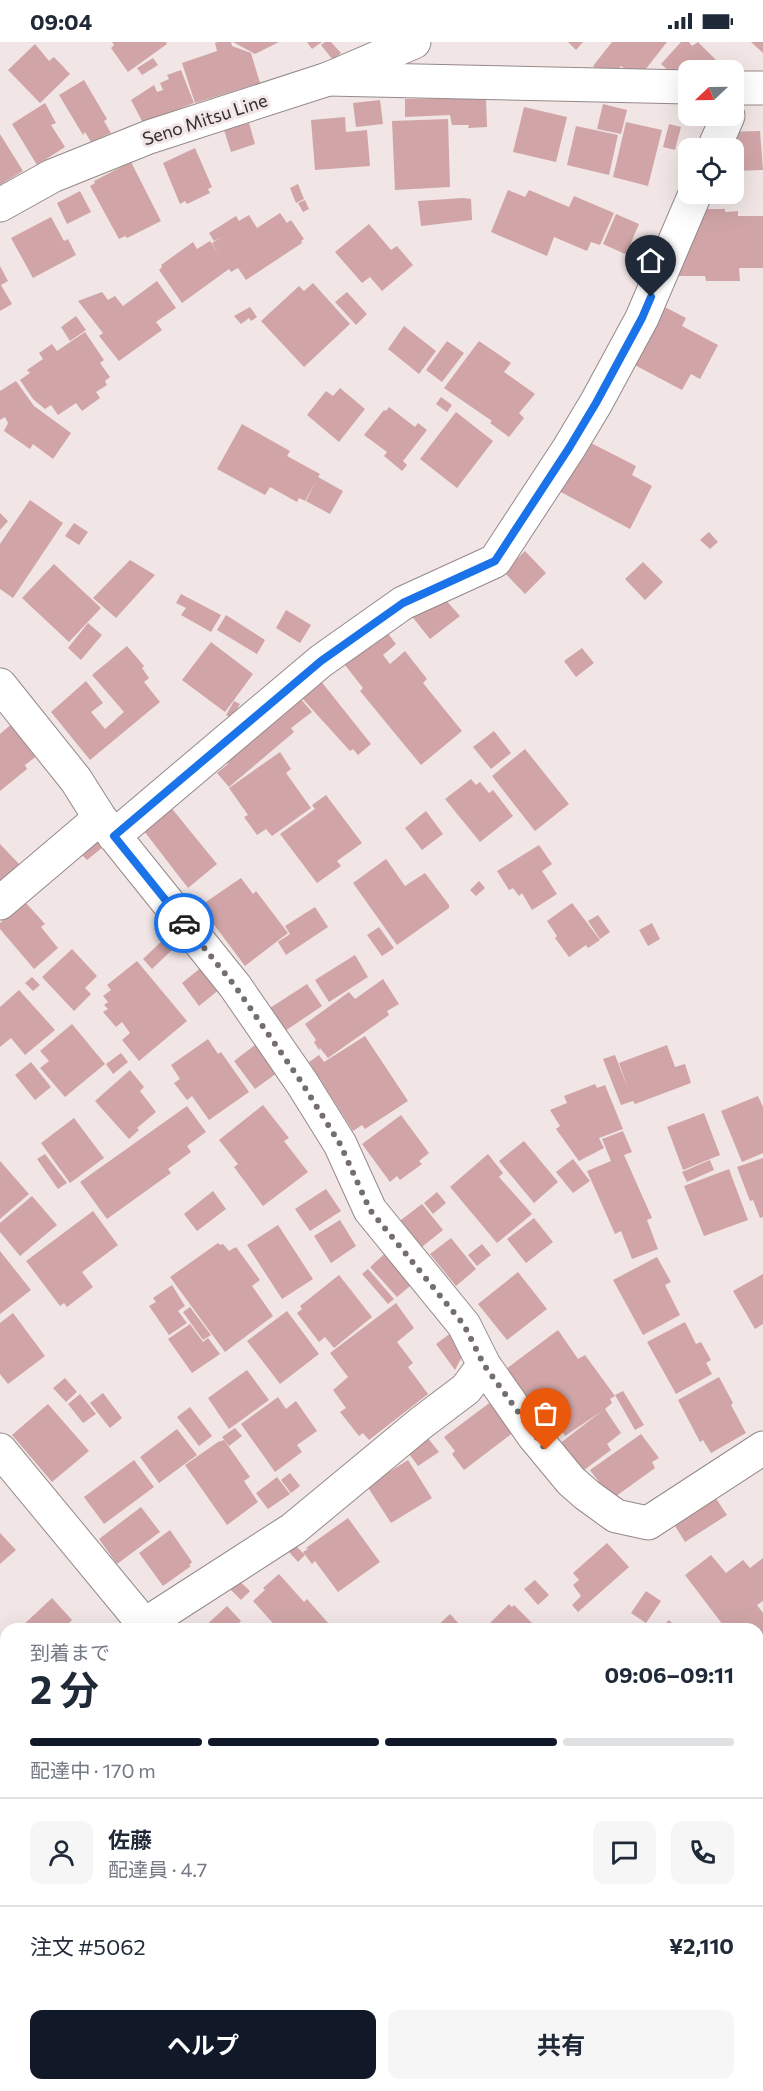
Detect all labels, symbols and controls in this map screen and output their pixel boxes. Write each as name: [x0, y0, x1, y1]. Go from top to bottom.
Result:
text: 09:04: [30, 8, 92, 35]
north arrow: [678, 60, 744, 126]
map controls: [678, 60, 744, 204]
street label: Seno Mitsu Line: [139, 88, 270, 150]
button: locate: [678, 138, 744, 204]
pin: [625, 235, 676, 297]
icon: home: [634, 244, 667, 277]
courier: [154, 893, 214, 953]
icon: car: [168, 907, 201, 940]
pin: [520, 1388, 571, 1450]
icon: bag: [529, 1397, 562, 1430]
text: 到着まで: [30, 1640, 110, 1664]
text: 09:06–09:11: [604, 1661, 734, 1688]
text: 2 分: [30, 1664, 99, 1712]
text: 配達中 · 170 m: [30, 1758, 156, 1782]
button: person: [30, 1821, 93, 1884]
button: chat: [593, 1821, 656, 1884]
button: phone: [671, 1821, 734, 1884]
text: 佐藤: [108, 1826, 152, 1853]
text: 配達員 · 4.7: [108, 1857, 207, 1881]
text: ¥2,110: [669, 1932, 734, 1959]
text: 注文 #5062: [30, 1933, 146, 1960]
button: ヘルプ: [30, 2010, 376, 2079]
button: 共有: [388, 2010, 734, 2079]

